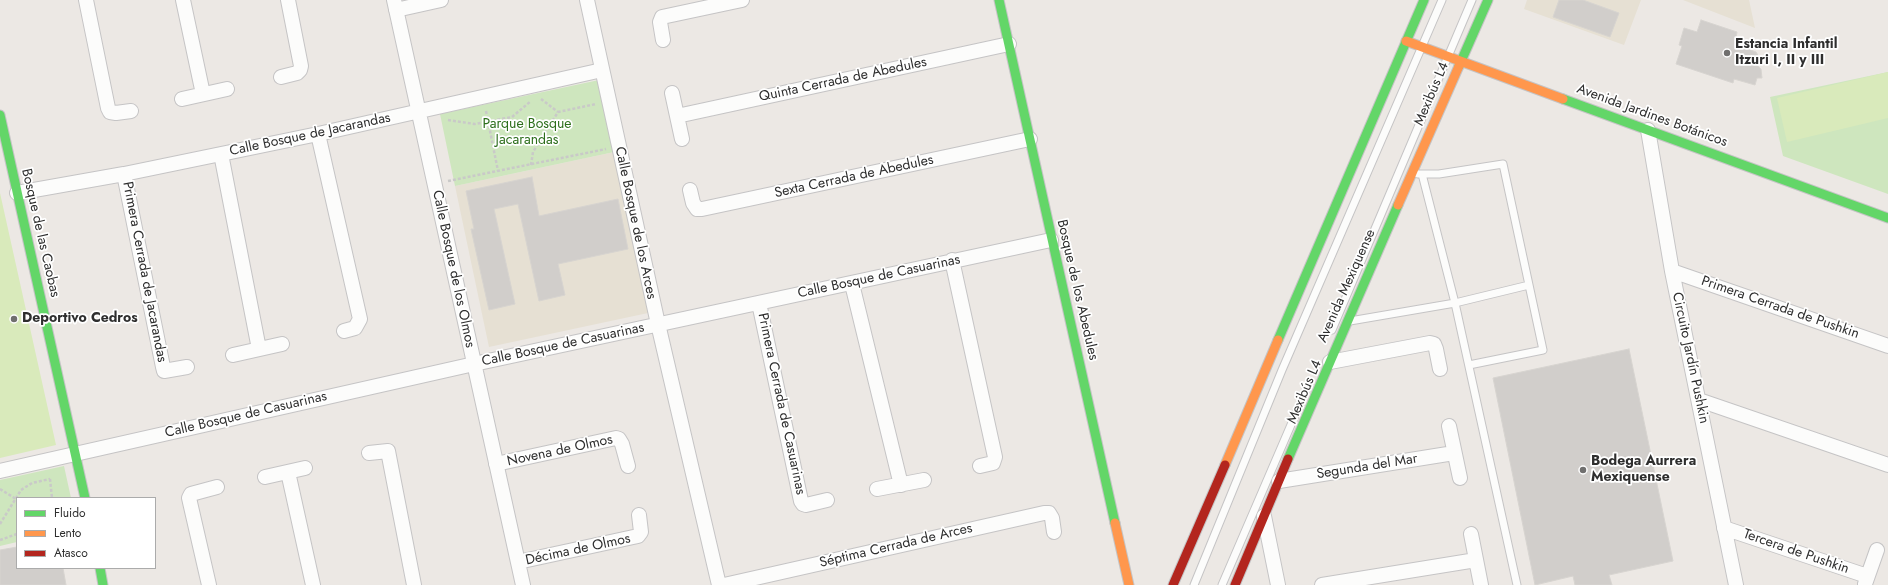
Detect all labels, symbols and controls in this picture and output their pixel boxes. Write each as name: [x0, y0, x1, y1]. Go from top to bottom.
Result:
place label: Estancia Infantil Itzuri I, II y III: [1735, 37, 1837, 70]
marker: Estancia Infantil Itzuri I, II y III: [1722, 48, 1732, 58]
street label: Quinta Cerrada de Abedules: [758, 54, 928, 106]
street label: Mexibús L4: [1411, 60, 1453, 128]
street label: Avenida Jardines Botánicos: [1574, 81, 1730, 151]
street label: Calle Bosque de Jacarandas: [228, 110, 392, 160]
park label: Parque Bosque Jacarandas: [483, 117, 571, 150]
street label: Calle Bosque de los Arces: [611, 145, 659, 301]
street label: Sexta Cerrada de Abedules: [773, 152, 935, 202]
street label: Bosque de las Caobas: [17, 167, 63, 299]
street label: Primera Cerrada de Jacarandas: [118, 180, 170, 364]
street label: Calle Bosque de los Olmos: [428, 189, 478, 349]
street label: Bosque de los Abedules: [1053, 218, 1101, 362]
street label: Avenida Mexiquense: [1314, 227, 1380, 345]
street label: Calle Bosque de Casuarinas: [796, 252, 962, 302]
street label: Primera Cerrada de Pushkin: [1699, 273, 1861, 343]
street label: Circuito Jardín Pushkin: [1668, 291, 1712, 425]
place label: Deportivo Cedros: [22, 311, 138, 327]
street label: Primera Cerrada de Casuarinas: [754, 312, 808, 496]
marker: Deportivo Cedros: [9, 314, 19, 324]
street label: Calle Bosque de Casuarinas: [480, 320, 646, 370]
street label: Mexibús L4: [1284, 358, 1326, 426]
street label: Calle Bosque de Casuarinas: [163, 388, 329, 442]
street label: Novena de Olmos: [506, 432, 614, 470]
street label: Segunda del Mar: [1315, 451, 1419, 483]
place label: Bodega Aurrera Mexiquense: [1591, 454, 1696, 486]
marker: Bodega Aurrera Mexiquense: [1578, 465, 1588, 475]
legend: [16, 497, 156, 569]
text: Fluido: [54, 504, 86, 522]
street label: Séptima Cerrada de Arces: [818, 520, 974, 572]
text: Lento: [54, 524, 81, 542]
street label: Tercera de Pushkin: [1741, 526, 1851, 578]
street label: Décima de Olmos: [524, 531, 632, 569]
text: Atasco: [54, 544, 88, 562]

